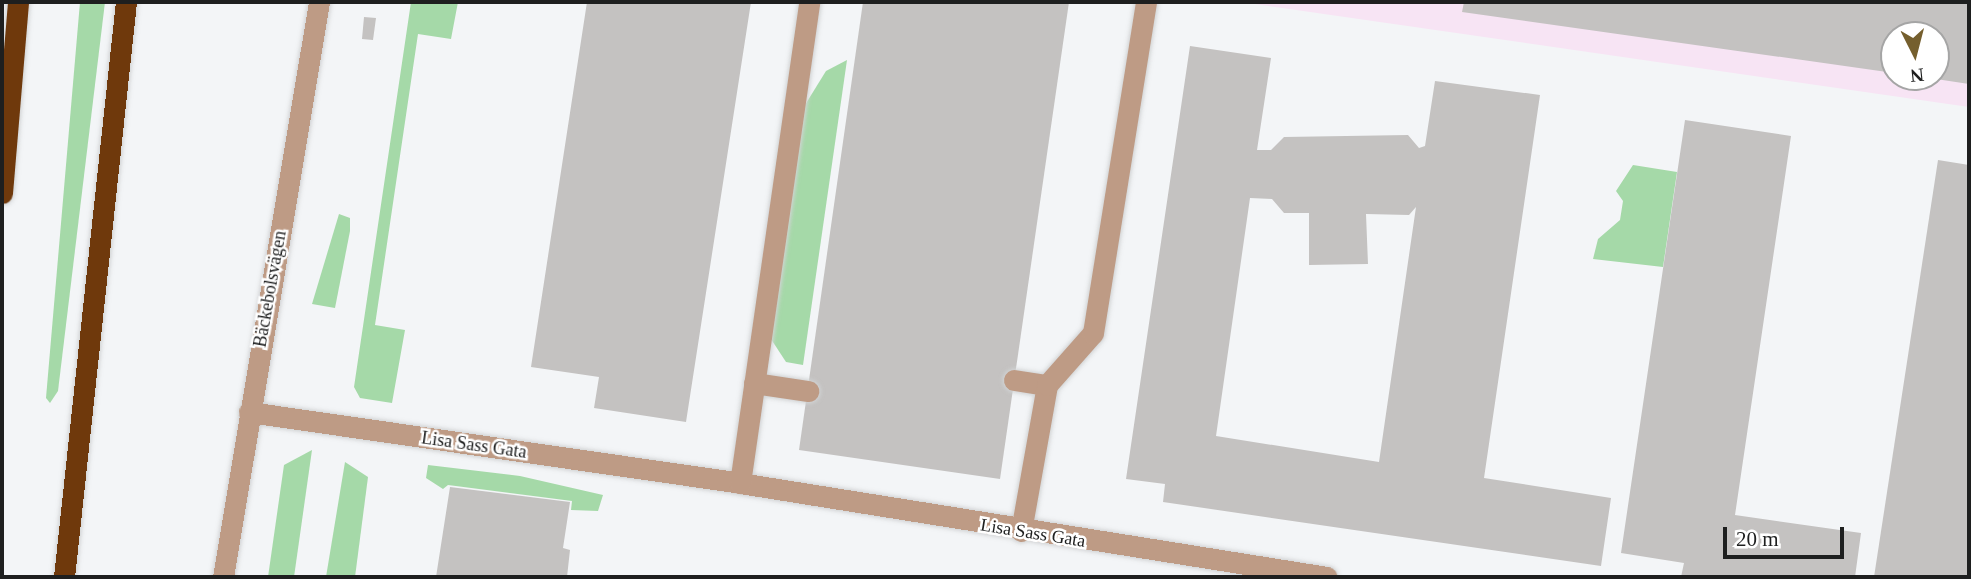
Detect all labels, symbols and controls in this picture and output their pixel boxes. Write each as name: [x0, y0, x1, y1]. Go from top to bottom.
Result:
north arrow: [1880, 21, 1950, 91]
text: N: [1909, 64, 1925, 87]
street label: Bäckebolsvägen: [249, 229, 291, 349]
street label: Lisa Sass Gata: [420, 427, 528, 463]
scale bar: [1726, 512, 1847, 556]
street label: Lisa Sass Gata: [979, 514, 1087, 552]
text: 20 m: [1736, 527, 1779, 551]

